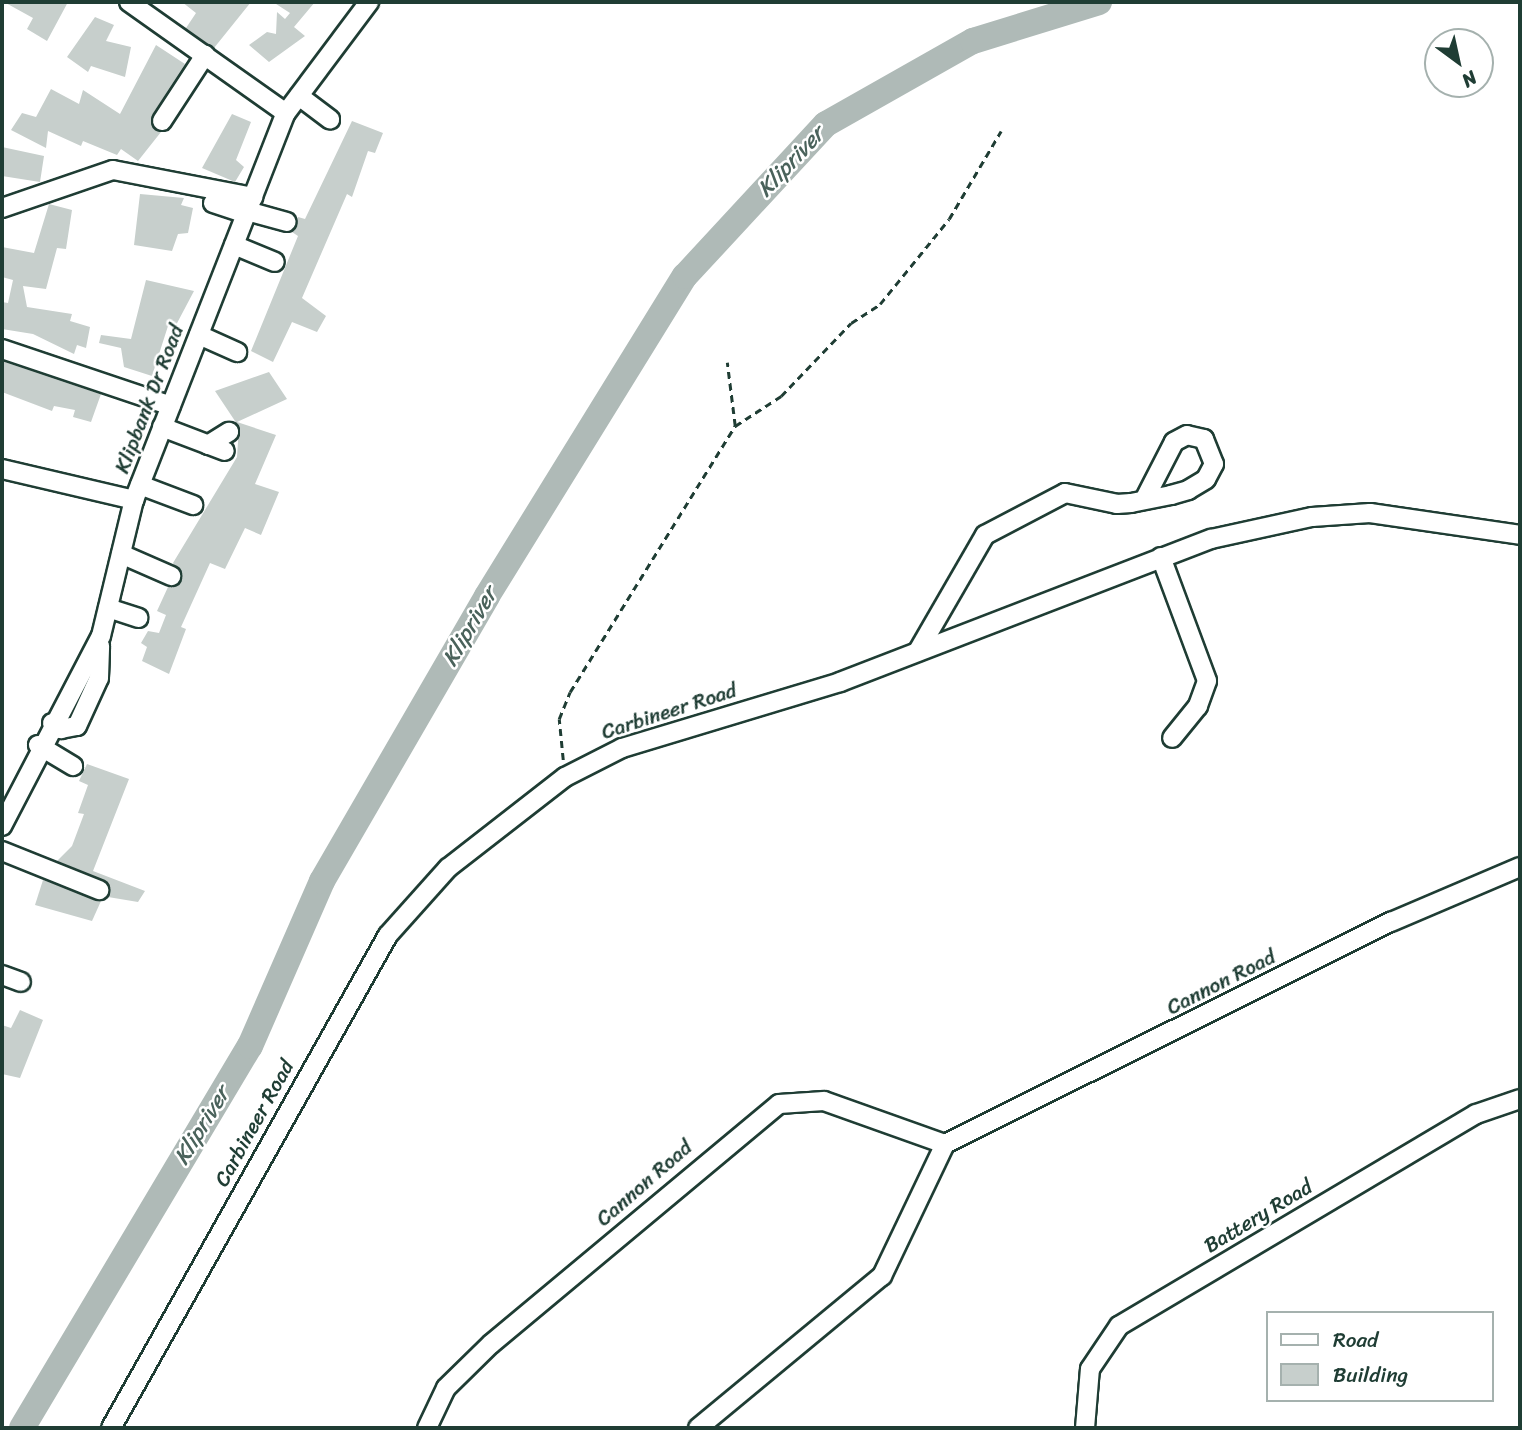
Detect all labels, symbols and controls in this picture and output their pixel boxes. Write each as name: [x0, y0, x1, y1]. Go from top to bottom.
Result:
north arrow: [1424, 28, 1494, 98]
text: N: [1455, 62, 1484, 97]
water label: Klipriver: [752, 121, 830, 203]
street label: Klipbank Dr Road: [109, 321, 189, 477]
water label: Klipriver: [437, 583, 503, 671]
street label: Carbineer Road: [598, 677, 740, 745]
street label: Cannon Road: [1162, 944, 1280, 1020]
street label: Carbineer Road: [209, 1055, 299, 1191]
water label: Klipriver: [168, 1082, 236, 1170]
street label: Cannon Road: [591, 1135, 697, 1231]
street label: Battery Road: [1199, 1174, 1317, 1258]
legend: [1266, 1311, 1494, 1402]
text: Road: [1333, 1321, 1378, 1359]
text: Building: [1333, 1356, 1408, 1394]

